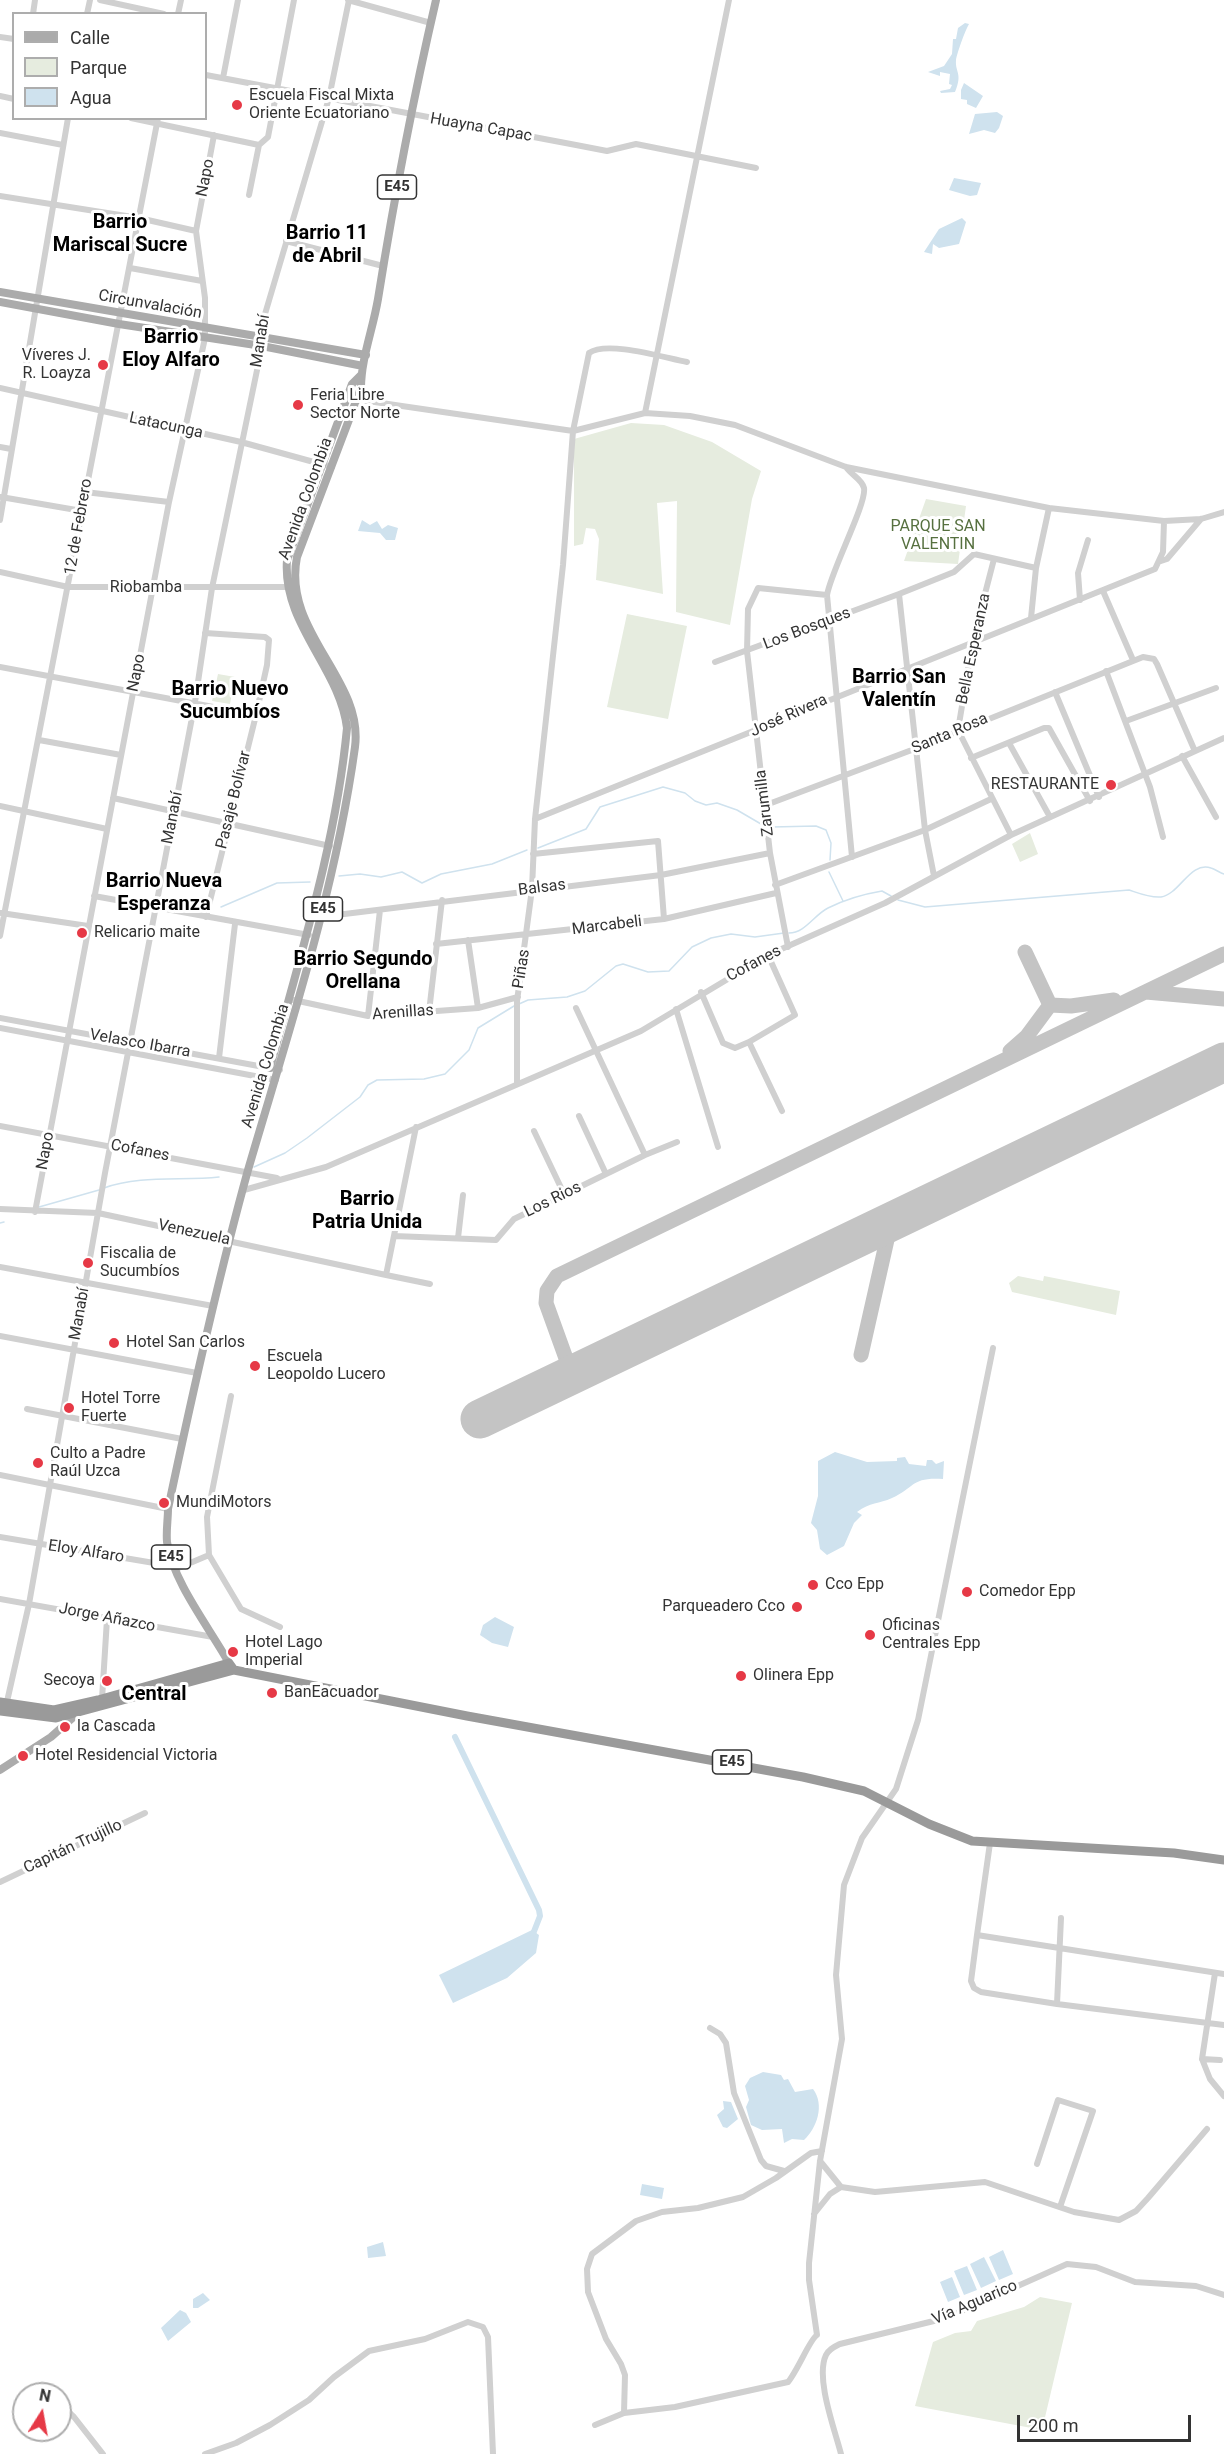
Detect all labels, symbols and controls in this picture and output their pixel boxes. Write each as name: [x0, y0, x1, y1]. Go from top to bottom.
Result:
legend: [12, 12, 207, 120]
text: Calle: [70, 27, 110, 48]
text: Parque: [70, 57, 127, 78]
place label: Escuela Fiscal Mixta Oriente Ecuatoriano: [249, 86, 394, 124]
text: Agua: [70, 87, 112, 108]
marker: Escuela Fiscal Mixta Oriente Ecuatoriano: [230, 98, 244, 112]
street label: Huayna Capac: [429, 110, 533, 146]
street label: Napo: [193, 157, 219, 199]
road number: E45: [378, 175, 416, 199]
district label: Barrio Mariscal Sucre: [53, 211, 187, 258]
district label: Barrio 11 de Abril: [286, 222, 368, 269]
street label: Circunvalación: [97, 286, 203, 324]
street label: Manabí: [247, 313, 275, 369]
district label: Barrio Eloy Alfaro: [122, 326, 220, 373]
place label: Víveres J. R. Loayza: [22, 346, 91, 384]
marker: Víveres J. R. Loayza: [96, 358, 110, 372]
place label: Feria Libre Sector Norte: [310, 386, 400, 424]
marker: Feria Libre Sector Norte: [291, 398, 305, 412]
street label: Latacunga: [127, 409, 205, 443]
street label: Avenida Colombia: [275, 435, 337, 563]
street label: 12 de Febrero: [61, 477, 97, 577]
park label: PARQUE SAN VALENTIN: [890, 517, 986, 555]
street label: Riobamba: [110, 578, 182, 598]
street label: Bella Esperanza: [953, 592, 995, 706]
street label: Los Bosques: [761, 604, 853, 654]
street label: Napo: [124, 652, 150, 694]
district label: Barrio San Valentín: [852, 666, 946, 713]
district label: Barrio Nuevo Sucumbíos: [172, 678, 288, 725]
street label: José Rivera: [747, 690, 831, 742]
street label: Santa Rosa: [909, 709, 991, 759]
street label: Pasaje Bolívar: [213, 749, 255, 851]
street label: Zarumilla: [751, 769, 779, 837]
place label: RESTAURANTE: [991, 775, 1099, 795]
marker: RESTAURANTE: [1104, 778, 1118, 792]
street label: Manabí: [159, 790, 187, 846]
district label: Barrio Nueva Esperanza: [106, 870, 222, 917]
street label: Balsas: [517, 876, 567, 900]
road number: E45: [304, 897, 342, 921]
street label: Marcabeli: [571, 912, 643, 940]
place label: Relicario maite: [94, 923, 200, 943]
marker: Relicario maite: [75, 926, 89, 940]
street label: Cofanes: [723, 942, 785, 986]
district label: Barrio Segundo Orellana: [293, 948, 433, 995]
street label: Piñas: [509, 948, 535, 990]
street label: Arenillas: [372, 1001, 434, 1025]
street label: Avenida Colombia: [238, 1002, 294, 1130]
street label: Velasco Ibarra: [88, 1026, 192, 1062]
street label: Napo: [33, 1131, 59, 1171]
street label: Cofanes: [109, 1136, 171, 1166]
street label: Los Rios: [521, 1178, 585, 1222]
district label: Barrio Patria Unida: [312, 1188, 422, 1235]
street label: Venezuela: [156, 1216, 232, 1250]
place label: Fiscalia de Sucumbíos: [100, 1244, 180, 1282]
marker: Fiscalia de Sucumbíos: [81, 1256, 95, 1270]
street label: Manabí: [66, 1286, 94, 1342]
place label: Hotel San Carlos: [126, 1333, 245, 1353]
marker: Hotel San Carlos: [107, 1336, 121, 1350]
place label: Escuela Leopoldo Lucero: [267, 1347, 386, 1385]
marker: Escuela Leopoldo Lucero: [248, 1359, 262, 1373]
place label: Hotel Torre Fuerte: [81, 1389, 160, 1427]
marker: Hotel Torre Fuerte: [62, 1401, 76, 1415]
place label: Culto a Padre Raúl Uzca: [50, 1444, 145, 1482]
marker: Culto a Padre Raúl Uzca: [31, 1456, 45, 1470]
place label: MundiMotors: [176, 1493, 272, 1513]
marker: MundiMotors: [157, 1496, 171, 1510]
street label: Eloy Alfaro: [47, 1537, 125, 1567]
road number: E45: [152, 1545, 190, 1569]
place label: Cco Epp: [825, 1575, 884, 1595]
marker: Cco Epp: [806, 1578, 820, 1592]
place label: Comedor Epp: [979, 1582, 1076, 1602]
marker: Comedor Epp: [960, 1585, 974, 1599]
place label: Parqueadero Cco: [662, 1597, 785, 1617]
street label: Jorge Añazco: [57, 1599, 157, 1637]
marker: Parqueadero Cco: [790, 1600, 804, 1614]
place label: Oficinas Centrales Epp: [882, 1616, 980, 1654]
marker: Oficinas Centrales Epp: [863, 1628, 877, 1642]
place label: Hotel Lago Imperial: [245, 1633, 323, 1671]
marker: Hotel Lago Imperial: [226, 1645, 240, 1659]
place label: Olinera Epp: [753, 1666, 834, 1686]
marker: Olinera Epp: [734, 1669, 748, 1683]
place label: Secoya: [43, 1671, 95, 1691]
marker: Secoya: [100, 1674, 114, 1688]
district label: Central: [122, 1683, 186, 1707]
place label: BanEacuador: [284, 1683, 379, 1703]
marker: BanEacuador: [265, 1686, 279, 1700]
place label: la Cascada: [77, 1717, 156, 1737]
marker: la Cascada: [58, 1720, 72, 1734]
place label: Hotel Residencial Victoria: [35, 1746, 217, 1766]
marker: Hotel Residencial Victoria: [16, 1749, 30, 1763]
road number: E45: [712, 1750, 752, 1774]
street label: Capitán Trujillo: [21, 1816, 125, 1878]
street label: Vía Aguarico: [930, 2276, 1020, 2330]
north arrow: [12, 2382, 72, 2442]
text: N: [38, 2385, 52, 2406]
scale bar: [1020, 2403, 1194, 2441]
text: 200 m: [1028, 2415, 1079, 2436]

